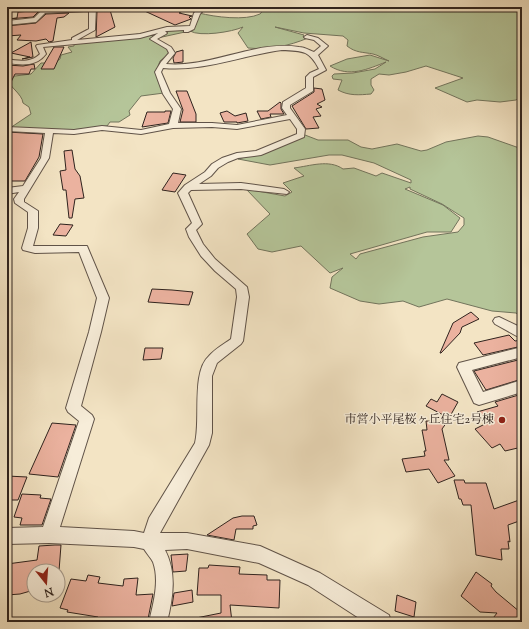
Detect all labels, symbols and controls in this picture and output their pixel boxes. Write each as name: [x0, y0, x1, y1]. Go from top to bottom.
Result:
place label: 市営小平尾桜ヶ丘住宅2号棟: [344, 411, 494, 429]
marker: 市営小平尾桜ヶ丘住宅2号棟: [497, 415, 507, 425]
north arrow: [26, 563, 66, 603]
text: N: [42, 582, 56, 601]

